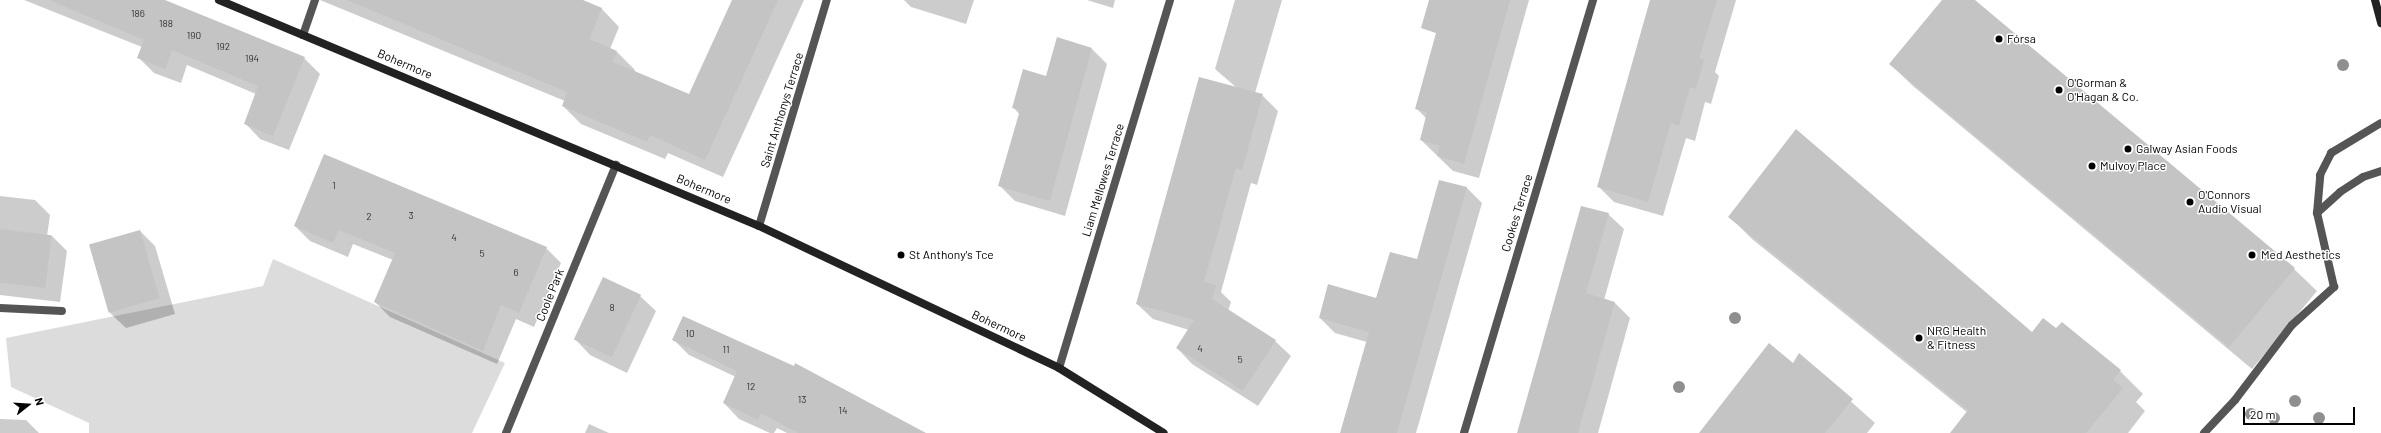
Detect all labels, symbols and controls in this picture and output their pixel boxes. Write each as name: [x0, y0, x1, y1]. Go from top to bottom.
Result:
house number: 186: [131, 8, 145, 20]
house number: 188: [159, 18, 173, 30]
house number: 190: [187, 30, 201, 42]
place label: Fórsa: [2007, 32, 2036, 46]
marker: Fórsa: [1994, 34, 2004, 44]
house number: 192: [216, 41, 230, 53]
street label: Bohermore: [375, 46, 435, 82]
street label: Saint Anthonys Terrace: [758, 51, 806, 169]
house number: 194: [245, 53, 259, 65]
place label: O'Gorman & O'Hagan & Co.: [2067, 76, 2139, 104]
marker: O'Gorman & O'Hagan & Co.: [2054, 85, 2064, 95]
street label: Liam Mellowes Terrace: [1079, 122, 1127, 238]
place label: Galway Asian Foods: [2136, 142, 2238, 156]
marker: Galway Asian Foods: [2123, 144, 2133, 154]
place label: Mulvoy Place: [2100, 159, 2166, 173]
marker: Mulvoy Place: [2087, 161, 2097, 171]
street label: Bohermore: [674, 171, 734, 207]
street label: Cookes Terrace: [1498, 172, 1536, 254]
house number: 1: [332, 180, 336, 192]
place label: O'Connors Audio Visual: [2198, 188, 2261, 216]
marker: O'Connors Audio Visual: [2185, 197, 2195, 207]
house number: 3: [408, 210, 414, 222]
house number: 2: [366, 211, 372, 223]
house number: 4: [451, 232, 457, 244]
house number: 5: [479, 248, 485, 260]
place label: St Anthony's Tce: [909, 248, 994, 262]
place label: Med Aesthetics: [2261, 248, 2341, 262]
marker: Med Aesthetics: [2246, 249, 2258, 261]
marker: St Anthony's Tce: [896, 250, 906, 260]
house number: 6: [513, 267, 519, 279]
street label: Coole Park: [533, 267, 567, 323]
house number: 8: [609, 302, 615, 314]
street label: Bohermore: [970, 307, 1028, 345]
place label: NRG Health & Fitness: [1927, 324, 1986, 352]
house number: 10: [685, 328, 695, 340]
marker: NRG Health & Fitness: [1914, 333, 1924, 343]
house number: 4: [1197, 343, 1203, 355]
house number: 11: [722, 344, 730, 356]
house number: 5: [1237, 354, 1243, 366]
house number: 12: [747, 381, 755, 393]
north arrow: [8, 385, 48, 425]
house number: 13: [798, 394, 806, 406]
text: N: [33, 396, 47, 407]
scale bar: [2245, 399, 2357, 425]
house number: 14: [838, 405, 848, 417]
text: 20 m: [2250, 407, 2276, 421]

